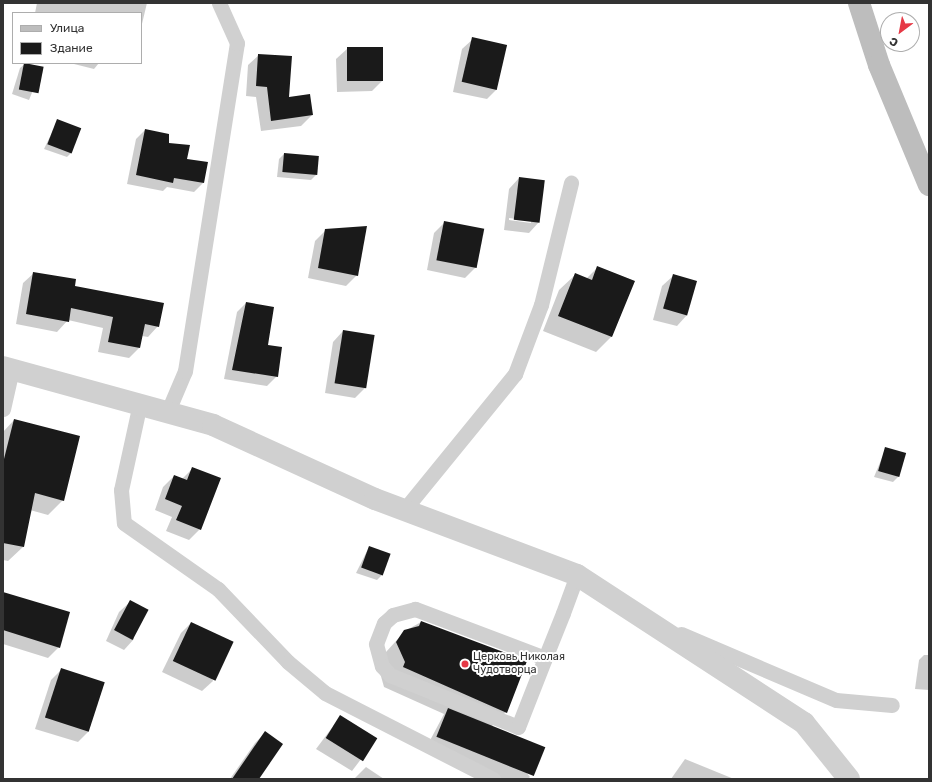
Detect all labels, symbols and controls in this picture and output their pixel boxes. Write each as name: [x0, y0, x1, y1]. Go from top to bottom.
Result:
legend: [12, 12, 142, 64]
north arrow: [880, 12, 920, 52]
text: Улица: [50, 21, 84, 35]
text: С: [887, 34, 901, 49]
text: Здание: [50, 41, 93, 55]
place label: Церковь Николая Чудотворца: [473, 651, 565, 677]
marker: Церковь Николая Чудотворца: [460, 659, 470, 669]

